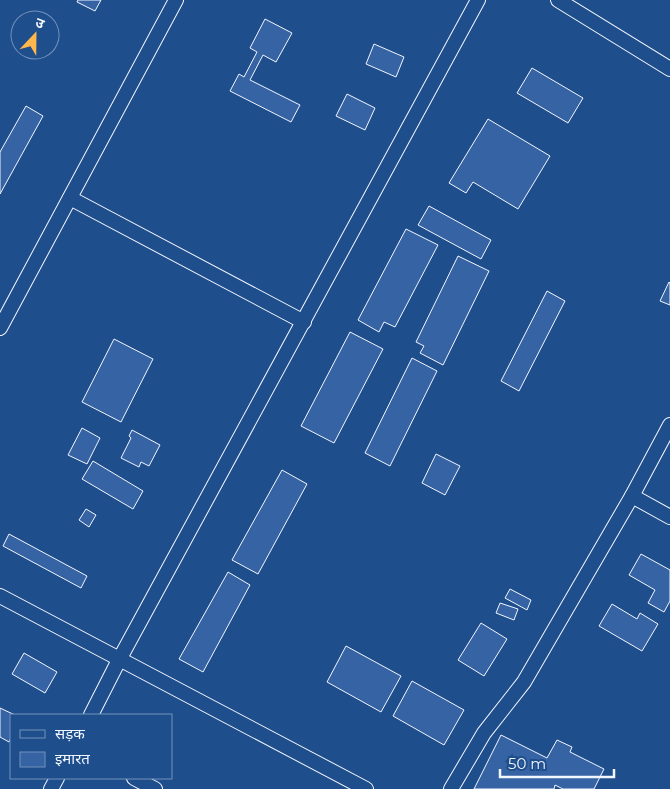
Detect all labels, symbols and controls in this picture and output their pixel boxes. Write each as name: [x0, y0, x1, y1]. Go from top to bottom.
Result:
north arrow: [10, 10, 60, 60]
text: उ: [33, 13, 48, 33]
legend: [10, 714, 172, 779]
text: सड़क: [55, 724, 85, 743]
scale bar: [500, 746, 614, 778]
text: इमारत: [55, 749, 90, 768]
text: 50 m: [508, 754, 546, 773]

